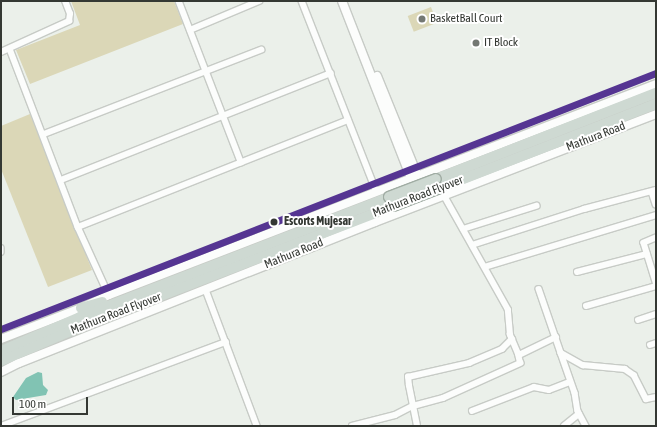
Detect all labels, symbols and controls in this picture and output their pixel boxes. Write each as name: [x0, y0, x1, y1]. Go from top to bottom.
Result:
place label: BasketBall Court: [430, 12, 502, 26]
marker: BasketBall Court: [417, 14, 427, 24]
place label: IT Block: [484, 36, 518, 50]
marker: IT Block: [471, 38, 481, 48]
street label: Mathura Road: [564, 119, 628, 155]
street label: Mathura Road Flyover: [371, 173, 465, 221]
marker: Escorts Mujesar: [267, 215, 281, 229]
place label: Escorts Mujesar: [284, 215, 352, 229]
street label: Mathura Road: [263, 236, 325, 272]
street label: Mathura Road Flyover: [69, 290, 163, 338]
scale bar: [14, 389, 90, 415]
text: 100 m: [19, 397, 46, 411]

